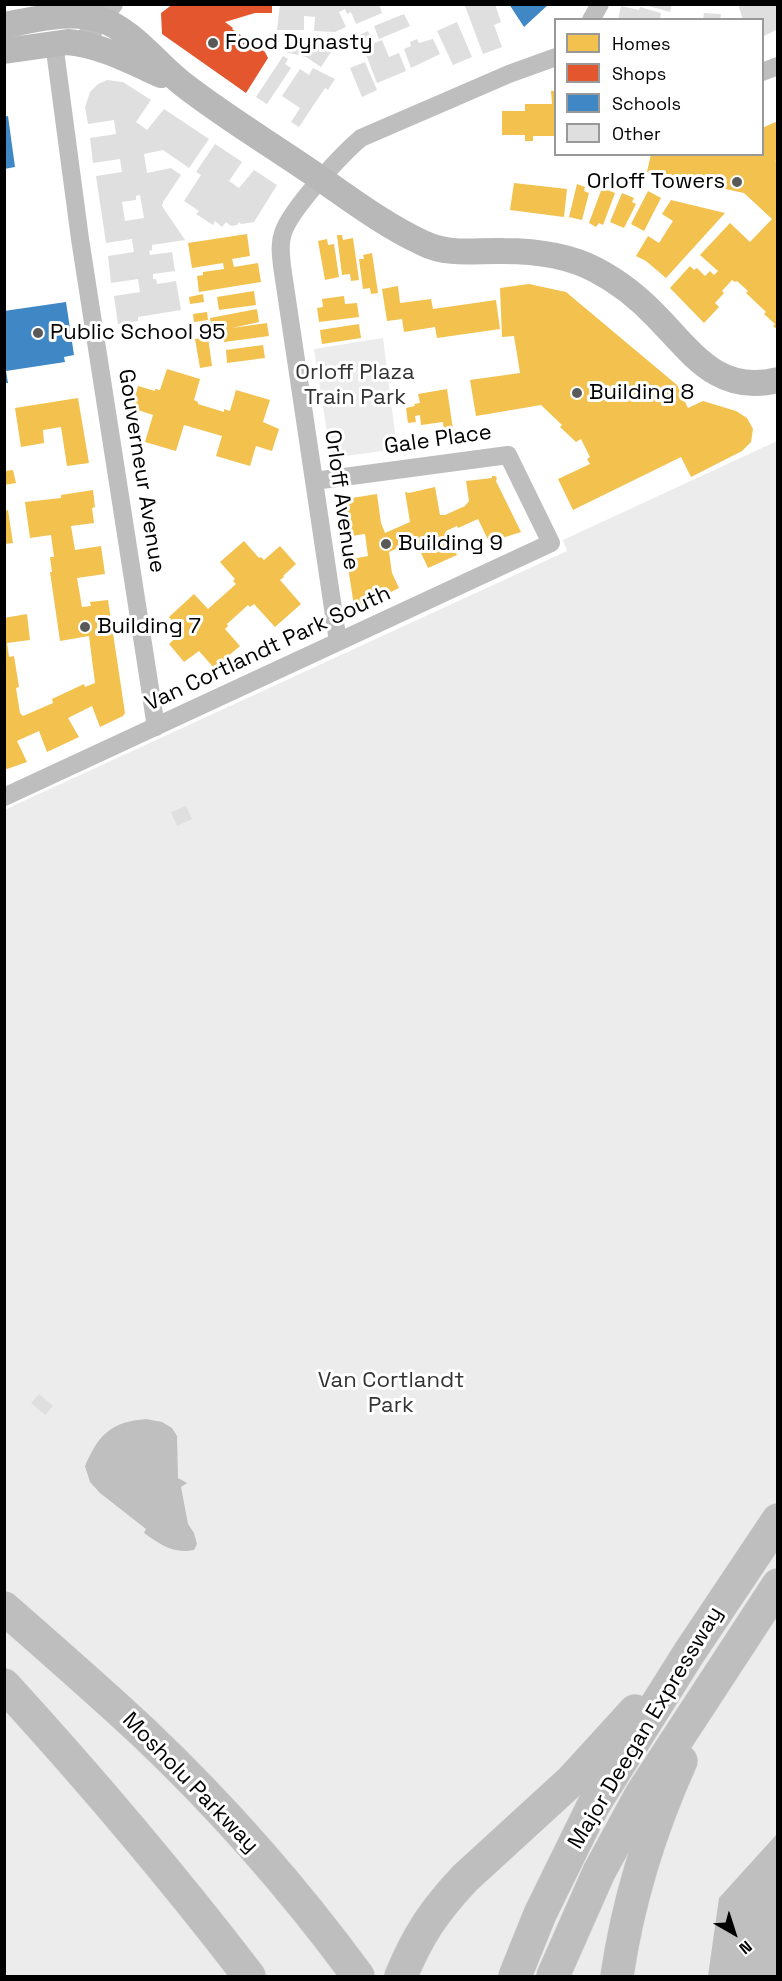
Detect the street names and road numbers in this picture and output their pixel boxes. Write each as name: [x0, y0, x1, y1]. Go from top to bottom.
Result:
street label: Gouverneur Avenue: [112, 367, 170, 575]
street label: Gale Place: [382, 419, 494, 461]
street label: Orloff Avenue: [318, 428, 364, 572]
street label: Van Cortlandt Park South: [141, 580, 395, 718]
street label: Major Deegan Expressway: [563, 1602, 729, 1854]
street label: Mosholu Parkway: [116, 1707, 264, 1859]

